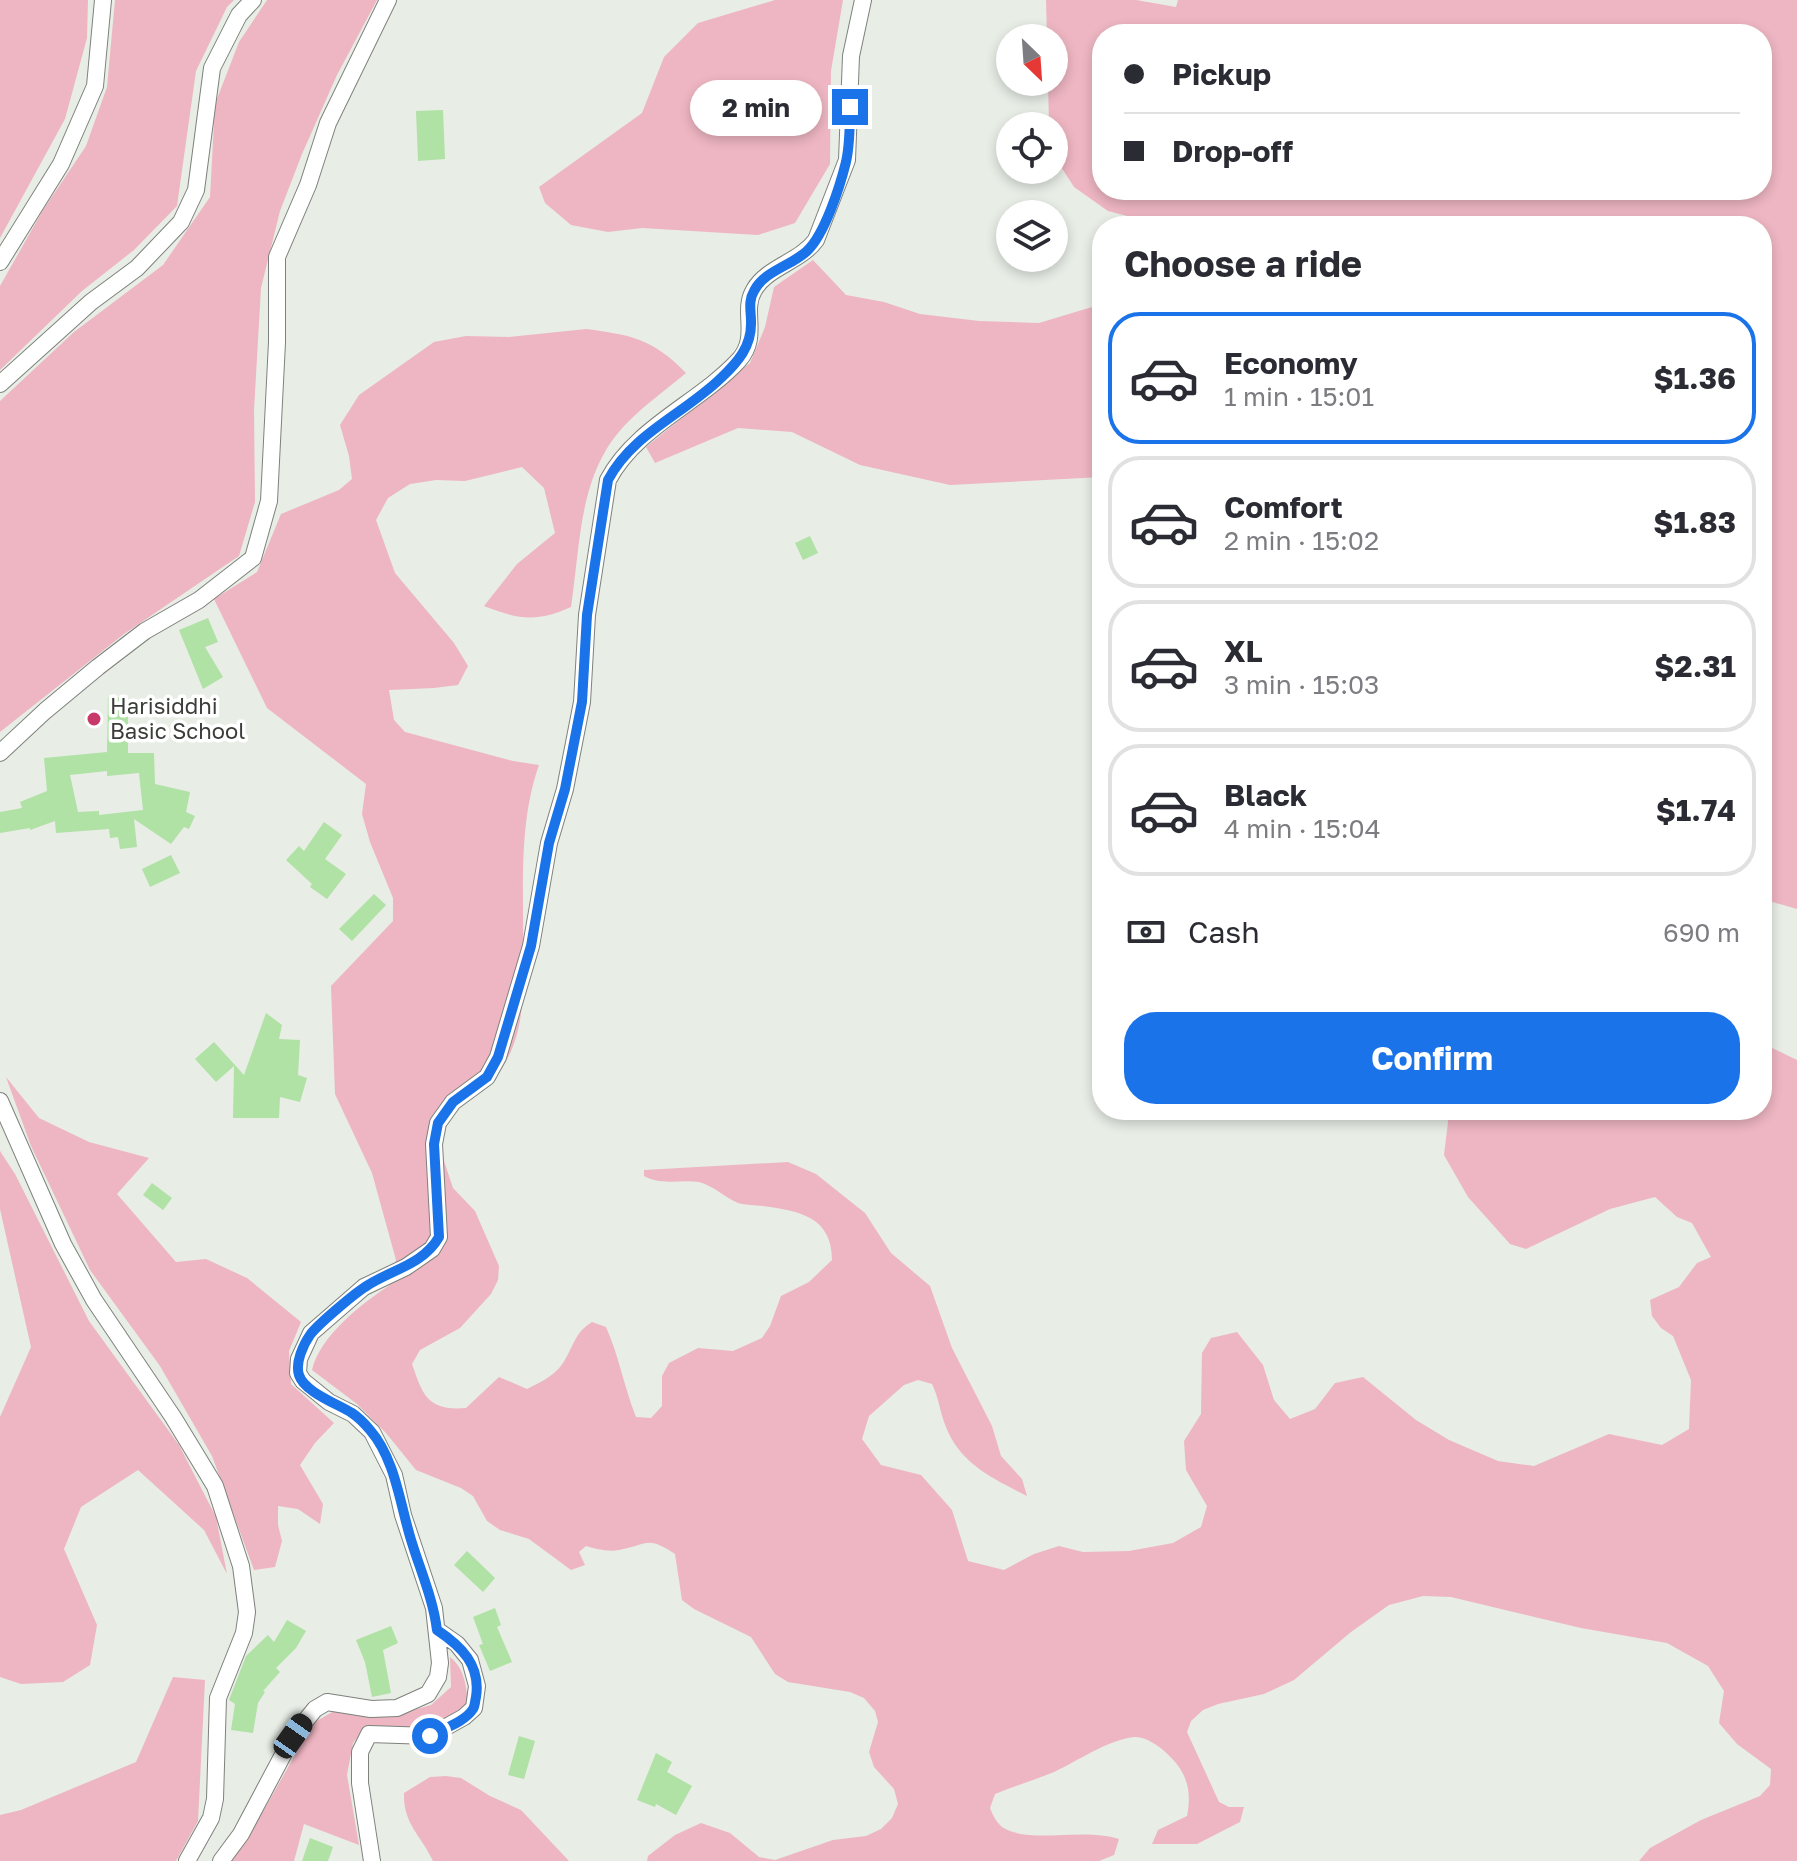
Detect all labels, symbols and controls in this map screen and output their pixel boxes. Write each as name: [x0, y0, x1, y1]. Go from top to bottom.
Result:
north arrow: [996, 24, 1068, 96]
map controls: [996, 24, 1068, 272]
text: Pickup: [1172, 56, 1271, 92]
callout: 2 min: [690, 79, 822, 135]
route end: [832, 89, 868, 125]
text: 2 min: [722, 92, 790, 123]
button: locate: [996, 112, 1068, 184]
text: Drop-off: [1172, 133, 1293, 169]
button: layers: [996, 200, 1068, 272]
text: Choose a ride: [1124, 242, 1362, 285]
icon: car: [1128, 342, 1200, 414]
text: Economy: [1224, 345, 1358, 381]
text: $1.36: [1654, 360, 1736, 396]
text: 1 min · 15:01: [1224, 381, 1374, 412]
icon: car: [1128, 486, 1200, 558]
text: Comfort: [1224, 489, 1343, 525]
text: $1.83: [1653, 504, 1736, 540]
text: 2 min · 15:02: [1224, 525, 1379, 556]
icon: car: [1128, 630, 1200, 702]
text: XL: [1224, 633, 1263, 669]
text: $2.31: [1654, 648, 1736, 684]
text: 3 min · 15:03: [1224, 669, 1379, 700]
place label: Harisiddhi Basic School: [110, 692, 245, 744]
marker: Harisiddhi Basic School: [85, 710, 103, 728]
icon: car: [1128, 774, 1200, 846]
text: Black: [1224, 777, 1307, 813]
text: $1.74: [1656, 792, 1736, 828]
text: 4 min · 15:04: [1224, 813, 1381, 844]
icon: cash: [1124, 910, 1168, 954]
text: Cash: [1188, 914, 1260, 950]
text: 690 m: [1663, 917, 1740, 948]
button: Confirm: [1124, 1012, 1740, 1104]
car: [269, 1709, 317, 1763]
route start: [412, 1718, 448, 1754]

